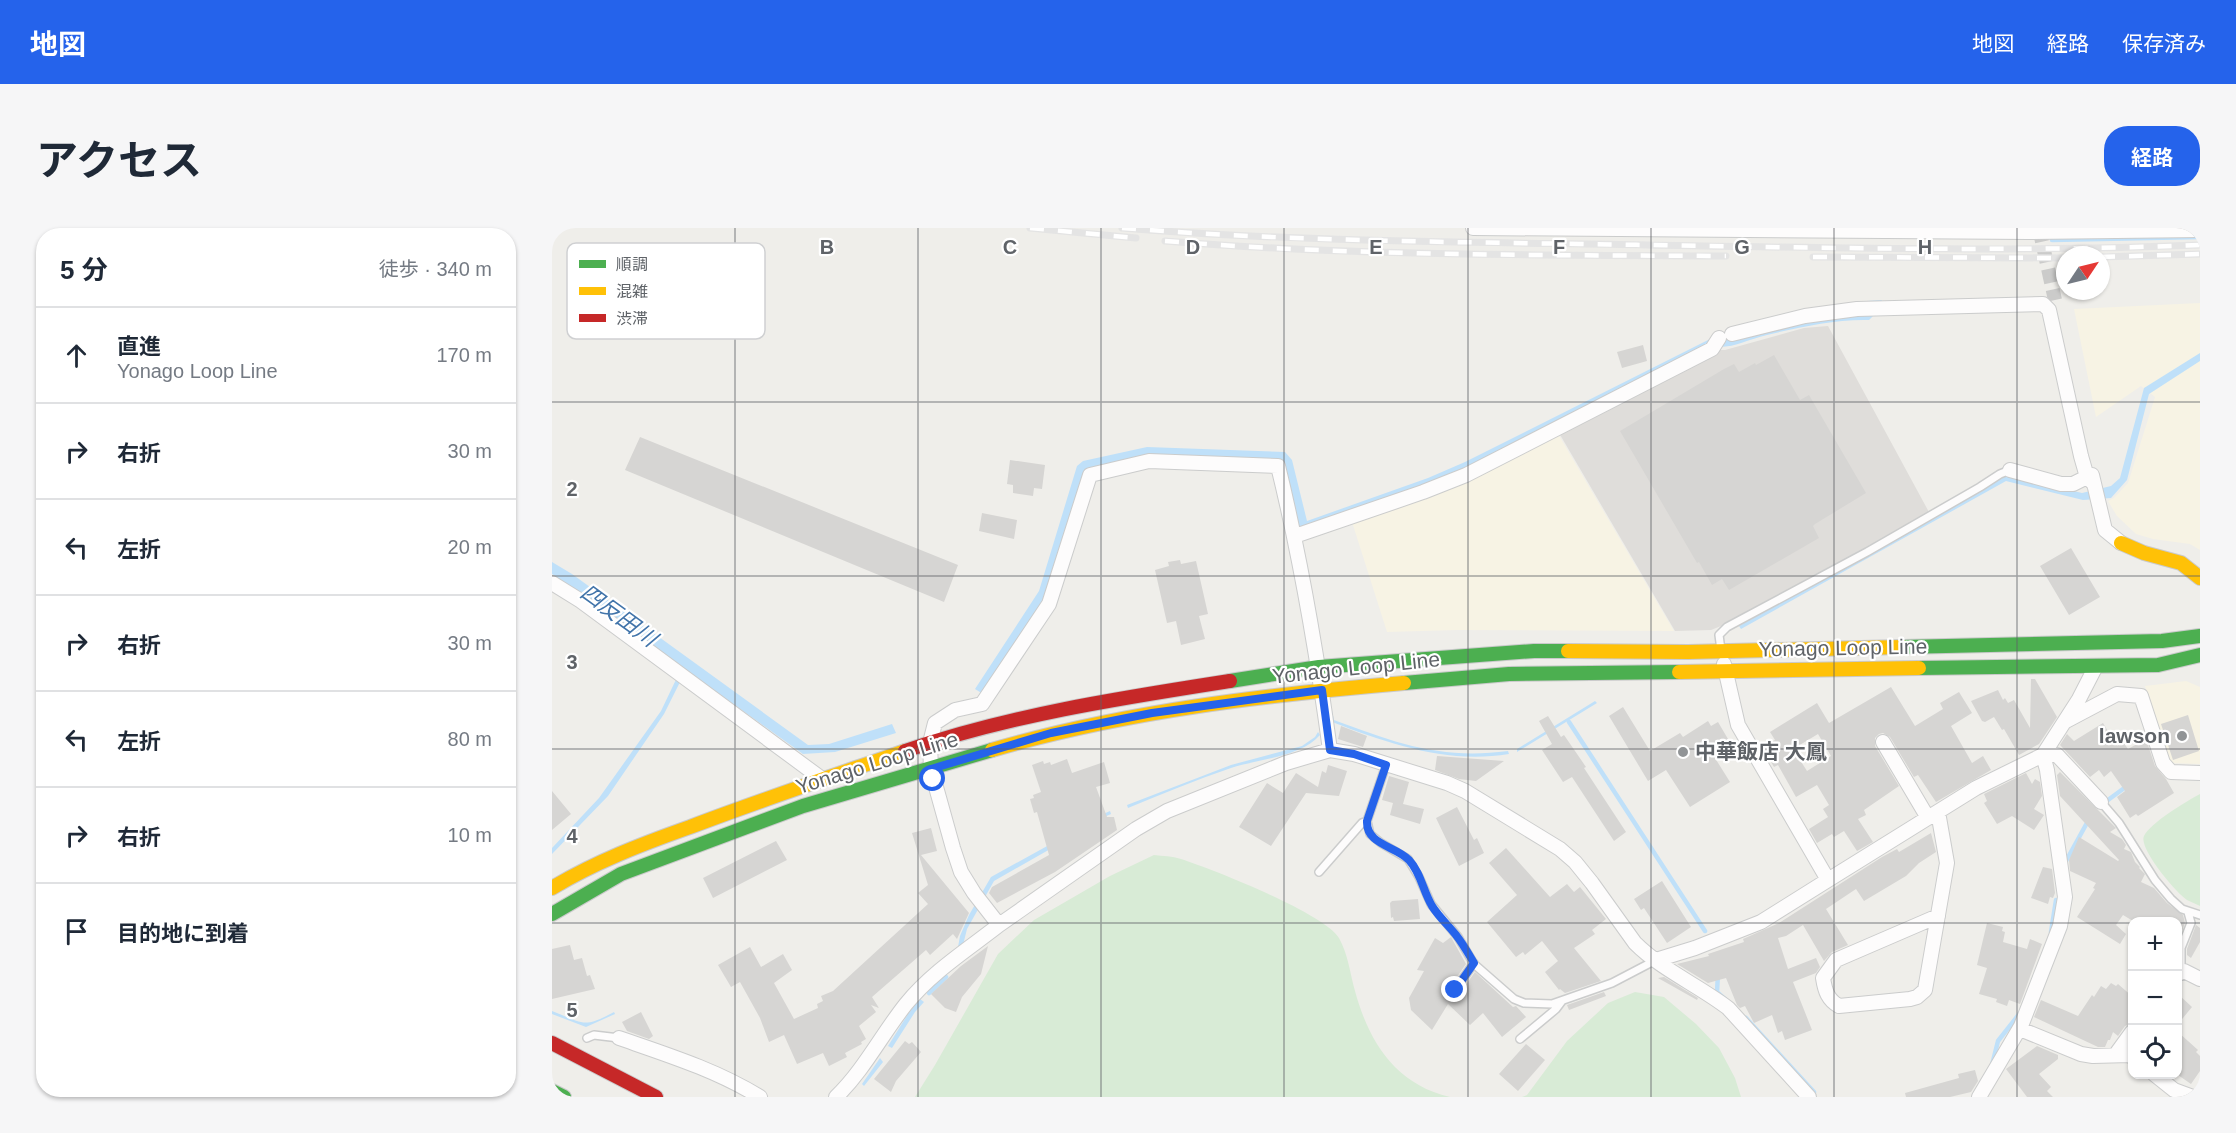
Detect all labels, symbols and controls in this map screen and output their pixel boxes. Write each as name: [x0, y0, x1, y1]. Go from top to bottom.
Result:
text: 地図: [30, 29, 86, 60]
text: 地図: [1972, 32, 2014, 55]
text: 経路: [2047, 32, 2089, 55]
text: 保存済み: [2122, 32, 2206, 55]
button: 経路: [2104, 126, 2200, 186]
text: アクセス: [36, 137, 202, 184]
text: B: [820, 236, 834, 258]
text: C: [1003, 236, 1017, 258]
text: D: [1186, 236, 1200, 258]
text: E: [1369, 236, 1383, 258]
text: F: [1553, 236, 1565, 258]
text: G: [1734, 236, 1750, 258]
text: H: [1918, 236, 1932, 258]
legend: [567, 243, 765, 339]
north arrow: [2056, 246, 2110, 300]
text: 5 分: [60, 255, 108, 285]
text: 順調: [616, 256, 648, 273]
text: 徒歩 · 340 m: [379, 258, 492, 280]
text: 混雑: [616, 283, 648, 300]
text: 渋滞: [616, 310, 648, 327]
text: 直進: [117, 334, 161, 359]
icon: ahead: [60, 339, 93, 372]
text: 170 m: [436, 344, 492, 366]
text: Yonago Loop Line: [117, 360, 278, 382]
icon: right: [60, 435, 93, 468]
text: 30 m: [448, 440, 492, 462]
text: 右折: [117, 441, 161, 466]
text: 2: [566, 478, 578, 500]
icon: left: [60, 531, 93, 564]
text: 20 m: [448, 536, 492, 558]
text: 左折: [117, 537, 161, 562]
water label: 四反田川: [576, 579, 663, 653]
icon: right: [60, 627, 93, 660]
text: 30 m: [448, 632, 492, 654]
text: 右折: [117, 633, 161, 658]
street label: Yonago Loop Line: [1759, 635, 1927, 660]
street label: Yonago Loop Line: [1271, 647, 1441, 688]
text: 3: [566, 651, 578, 673]
icon: left: [60, 723, 93, 756]
place label: lawson: [2099, 724, 2170, 747]
street label: Yonago Loop Line: [793, 727, 961, 798]
text: 80 m: [448, 728, 492, 750]
text: 左折: [117, 729, 161, 754]
marker: lawson: [2175, 729, 2189, 743]
place label: 中華飯店 大鳳: [1695, 740, 1827, 763]
marker: 中華飯店 大鳳: [1676, 745, 1690, 759]
route start: [919, 765, 945, 791]
icon: right: [60, 819, 93, 852]
text: 10 m: [448, 824, 492, 846]
text: 右折: [117, 825, 161, 850]
text: 4: [566, 825, 578, 847]
icon: arrive: [60, 915, 93, 948]
map controls: [2128, 917, 2182, 1079]
button: +: [2128, 917, 2182, 971]
text: 目的地に到着: [117, 921, 249, 946]
button: −: [2128, 971, 2182, 1025]
route end: [1441, 976, 1467, 1002]
text: 5: [566, 999, 578, 1021]
button: locate: [2128, 1025, 2182, 1079]

